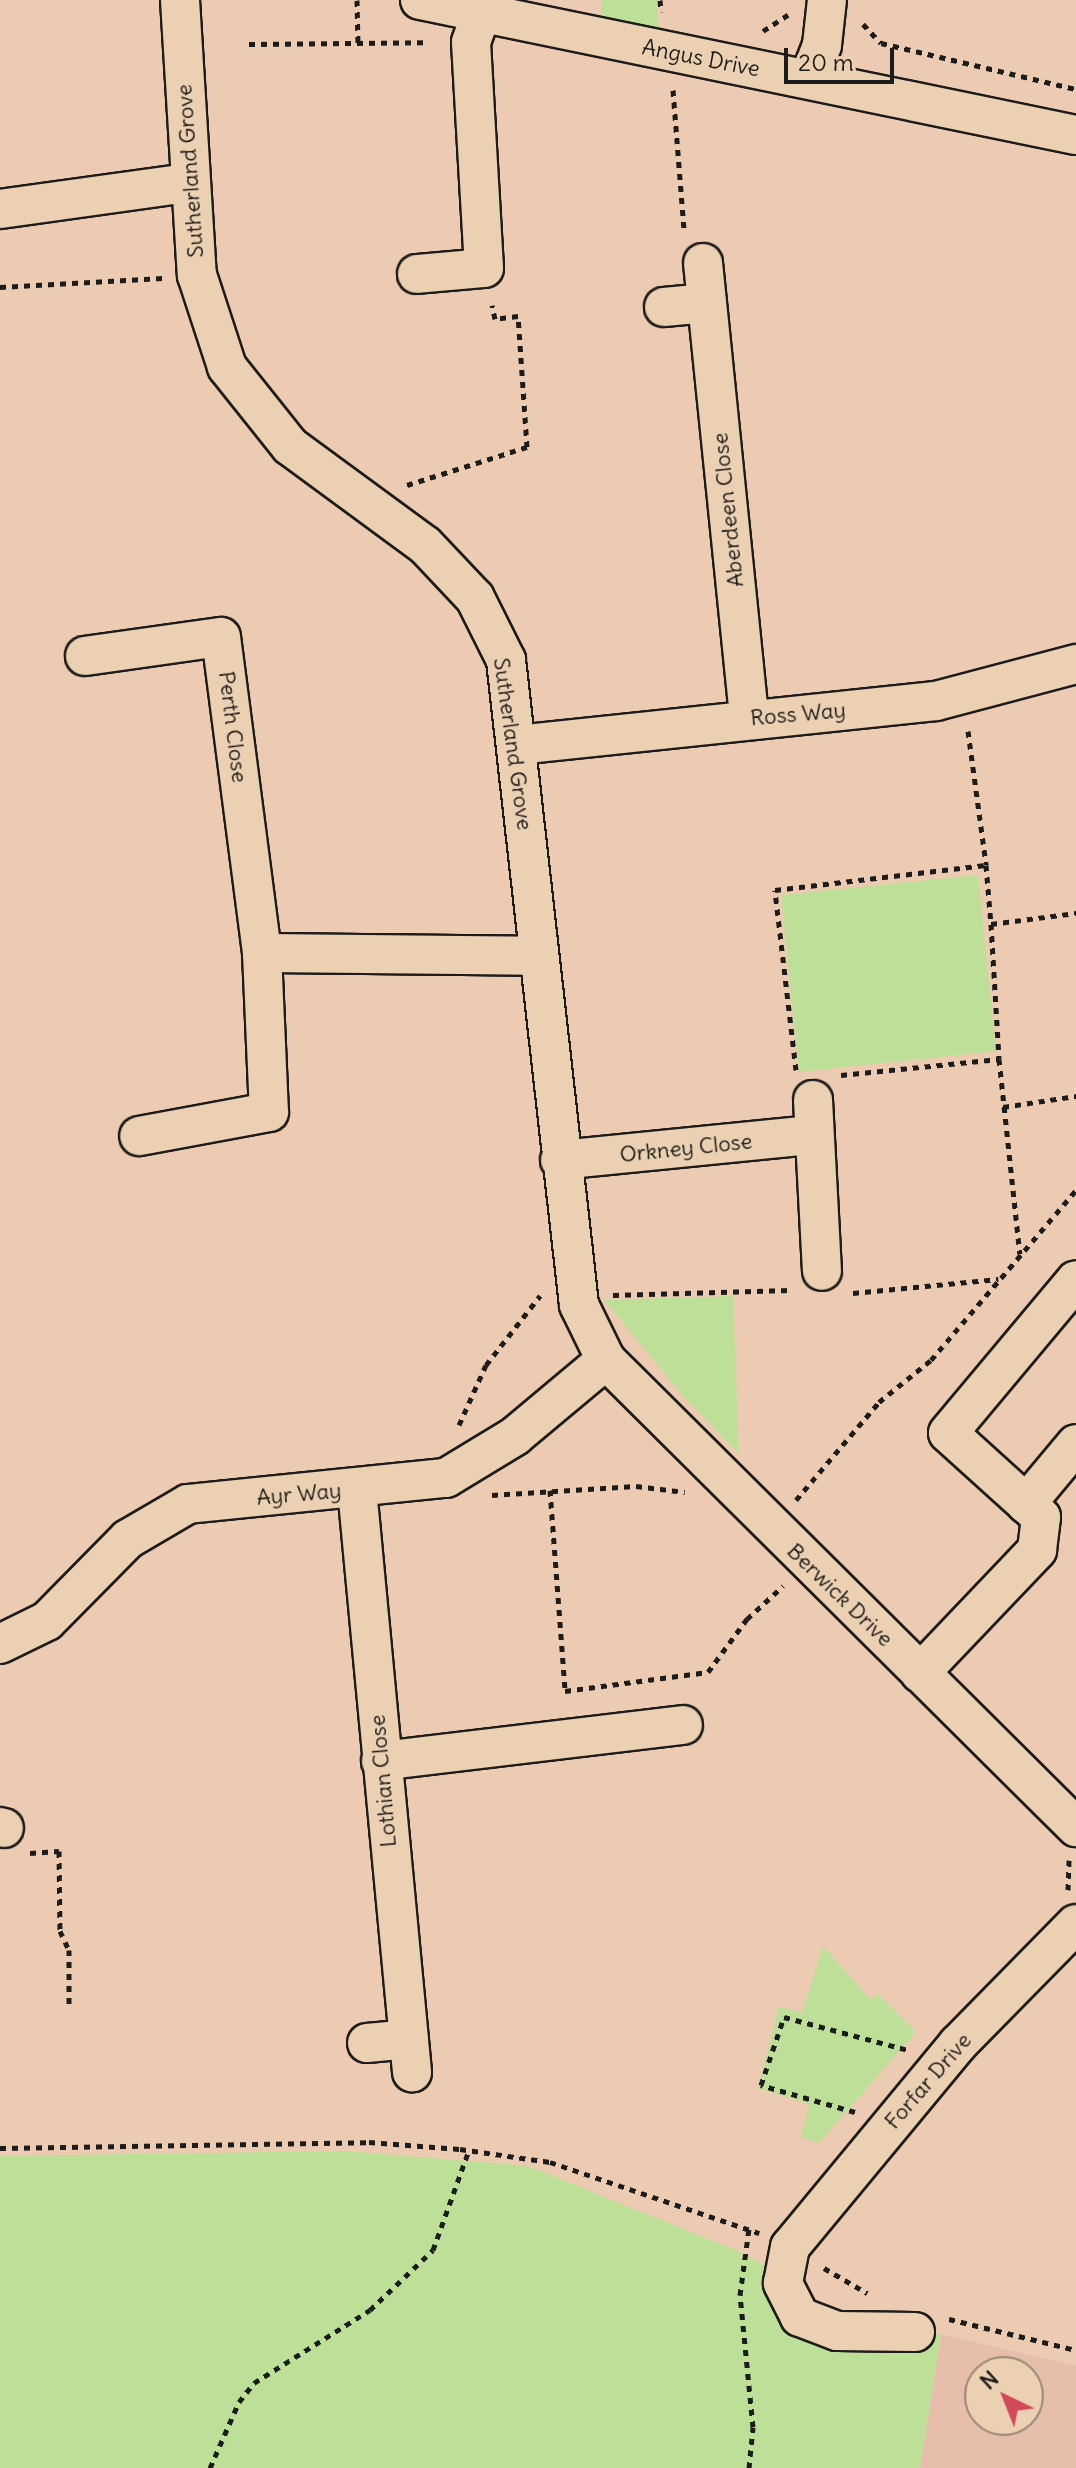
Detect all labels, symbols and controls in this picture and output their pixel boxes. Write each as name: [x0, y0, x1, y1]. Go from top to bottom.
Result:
scale bar: [788, 32, 898, 82]
street label: Angus Drive: [640, 34, 762, 82]
text: 20 m: [798, 47, 854, 77]
street label: Sutherland Grove: [171, 83, 209, 259]
street label: Aberdeen Close: [707, 432, 749, 588]
street label: Sutherland Grove: [488, 656, 538, 832]
street label: Perth Close: [213, 670, 253, 784]
street label: Ross Way: [749, 697, 847, 731]
street label: Orkney Close: [618, 1128, 754, 1168]
street label: Ayr Way: [255, 1477, 343, 1511]
street label: Berwick Drive: [782, 1538, 898, 1652]
street label: Lothian Close: [364, 1714, 402, 1848]
street label: Forfar Drive: [879, 2028, 977, 2134]
north arrow: [964, 2356, 1044, 2436]
text: N: [974, 2364, 1004, 2395]

